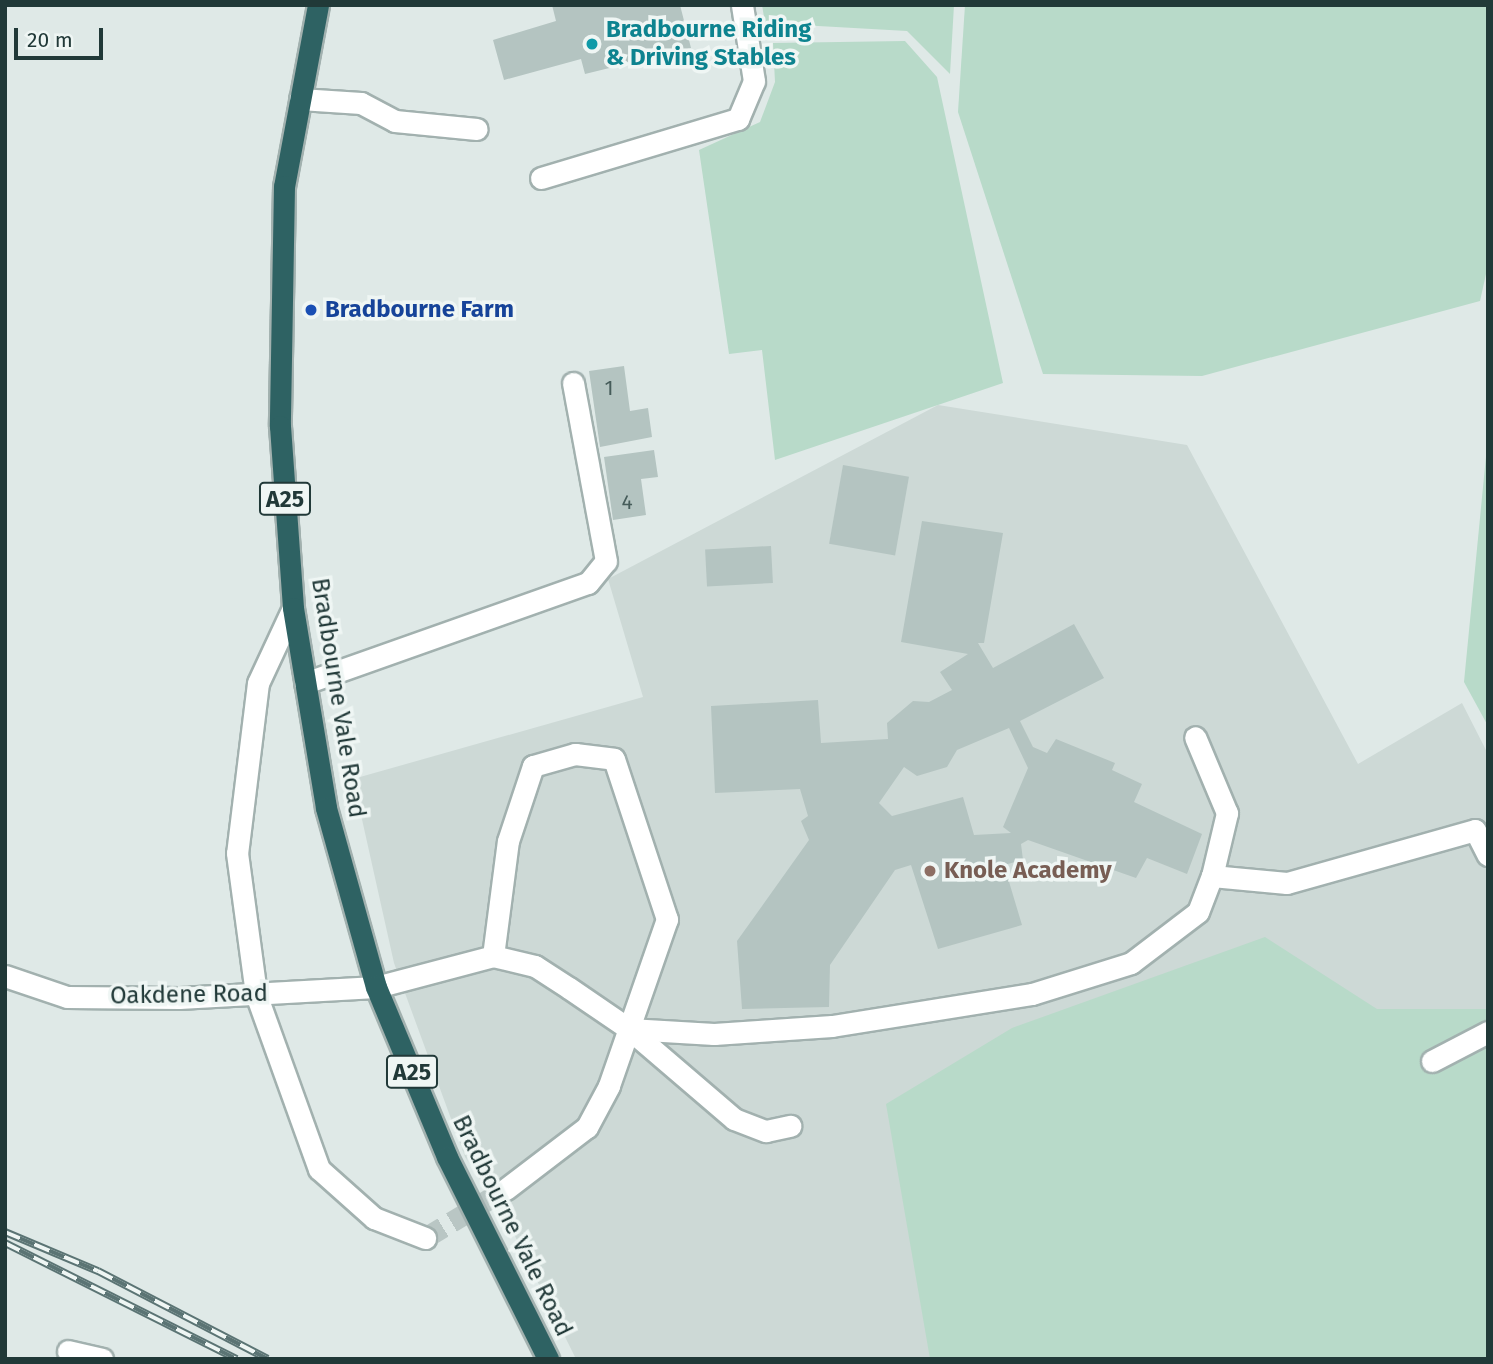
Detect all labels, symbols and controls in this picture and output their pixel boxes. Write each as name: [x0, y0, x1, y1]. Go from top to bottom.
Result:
scale bar: [18, 14, 107, 58]
place label: Bradbourne Riding & Driving Stables: [606, 16, 811, 72]
text: 20 m: [27, 27, 73, 53]
marker: Bradbourne Riding & Driving Stables: [584, 36, 600, 52]
place label: Bradbourne Farm: [325, 296, 514, 324]
marker: Bradbourne Farm: [303, 302, 319, 318]
house number: 1: [604, 375, 614, 401]
road number: A25: [259, 480, 311, 519]
house number: 4: [621, 489, 633, 515]
street label: Bradbourne Vale Road: [305, 576, 371, 820]
place label: Knole Academy: [944, 857, 1112, 885]
marker: Knole Academy: [922, 863, 938, 879]
street label: Oakdene Road: [110, 979, 268, 1011]
road number: A25: [386, 1052, 438, 1092]
street label: Bradbourne Vale Road: [446, 1111, 578, 1341]

